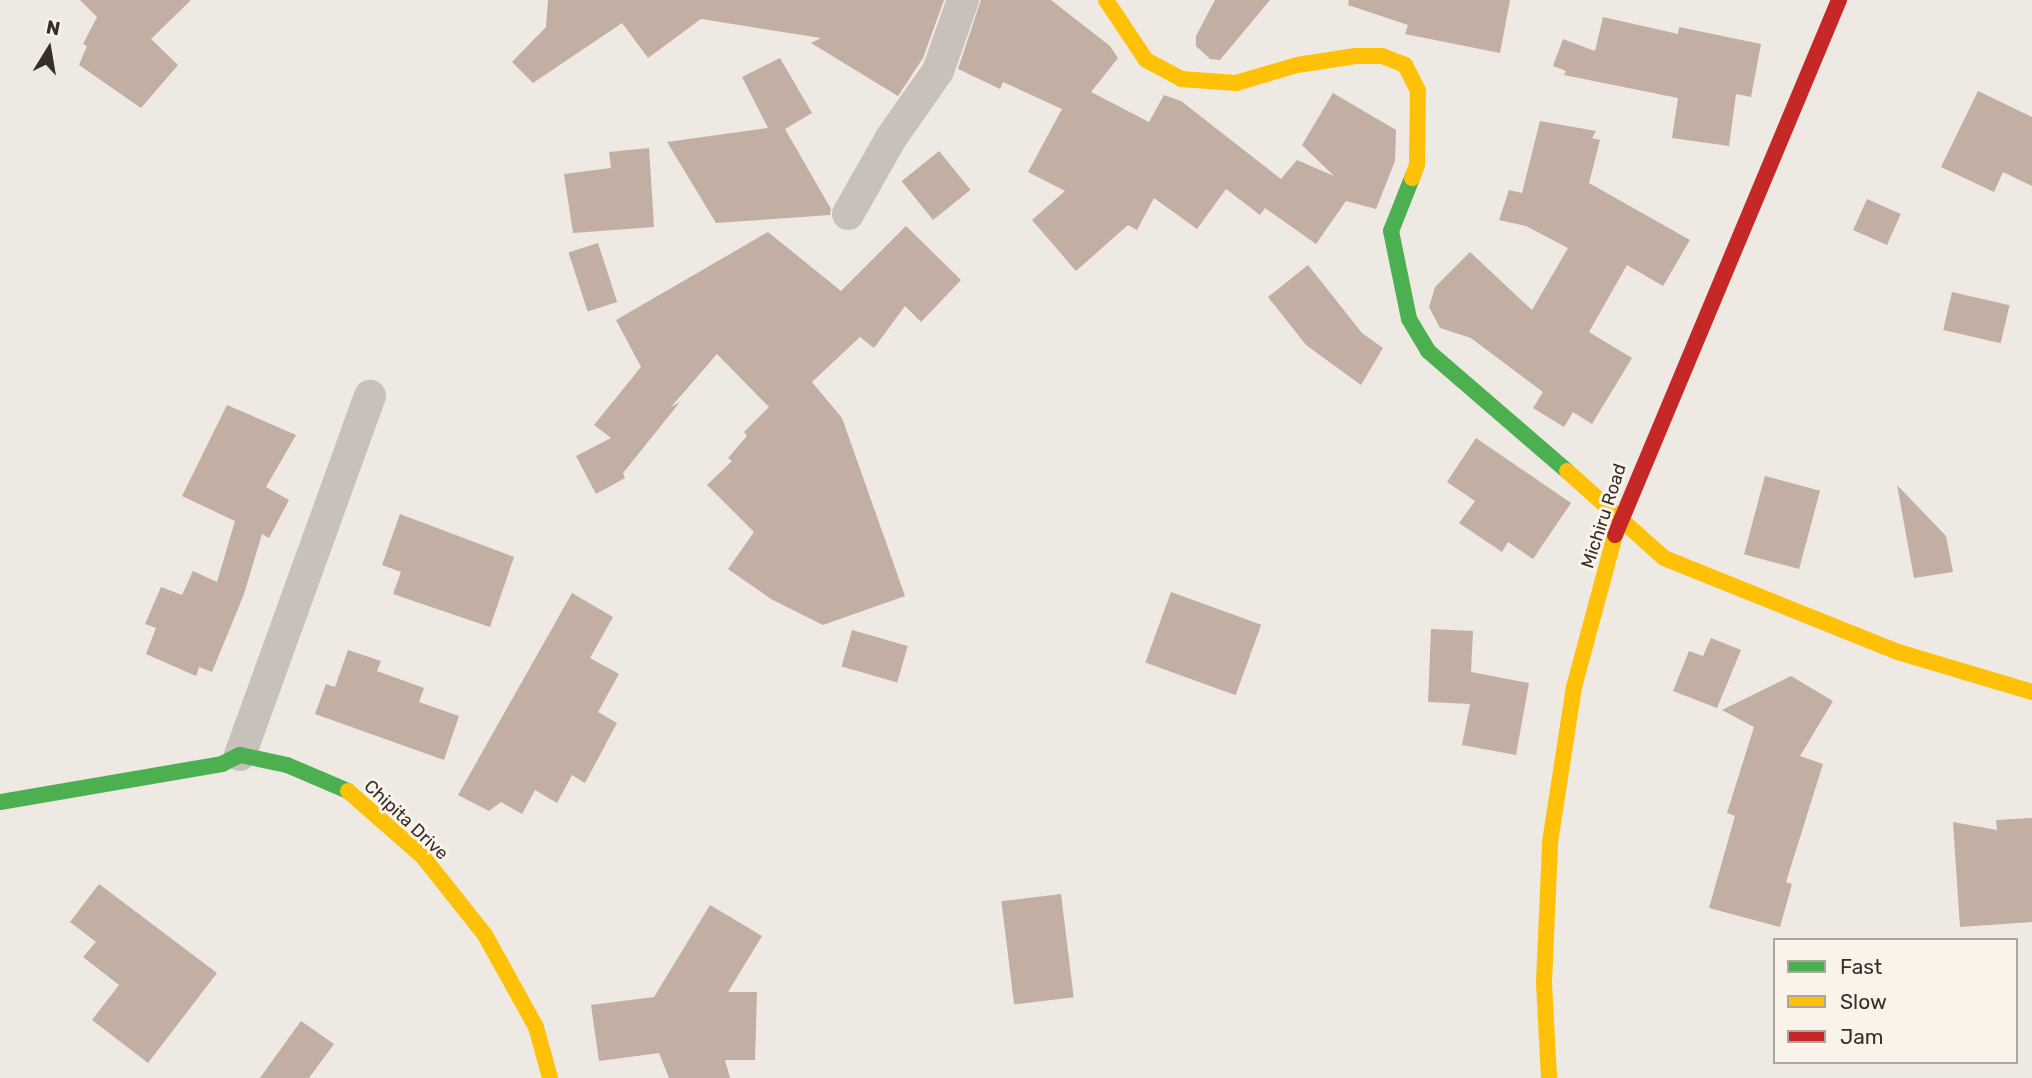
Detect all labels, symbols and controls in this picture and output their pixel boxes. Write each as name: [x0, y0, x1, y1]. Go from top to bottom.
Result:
north arrow: [14, 14, 84, 84]
text: N: [44, 15, 62, 40]
street label: Michiru Road: [1577, 461, 1631, 571]
street label: Chipita Drive: [359, 776, 453, 864]
legend: [1773, 938, 2018, 1064]
text: Fast: [1840, 954, 1882, 979]
text: Slow: [1840, 989, 1887, 1014]
text: Jam: [1840, 1024, 1884, 1049]

